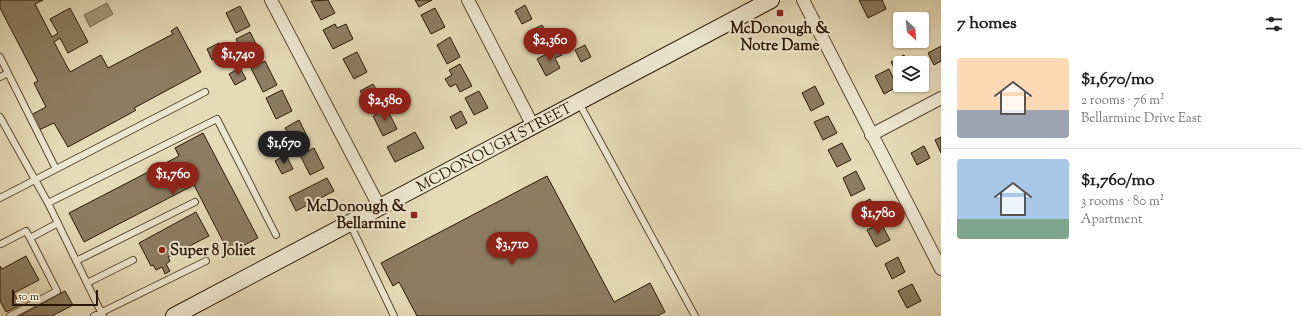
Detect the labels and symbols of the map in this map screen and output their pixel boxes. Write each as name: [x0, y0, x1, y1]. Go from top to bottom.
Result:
marker: McDonough & Notre Dame: [775, 8, 785, 18]
north arrow: [893, 12, 929, 48]
place label: McDonough & Notre Dame: [730, 19, 831, 57]
pin: $2,360: [517, 28, 583, 62]
pin: $1,740: [205, 42, 271, 76]
pin: $2,580: [352, 88, 418, 122]
street label: MCDONOUGH STREET: [413, 98, 577, 198]
pin: $1,670: [251, 131, 317, 165]
pin: $1,760: [140, 162, 206, 196]
place label: McDonough & Bellarmine: [306, 197, 407, 235]
pin: $1,780: [845, 201, 911, 235]
marker: McDonough & Bellarmine: [409, 210, 419, 220]
pin: $3,710: [479, 232, 545, 266]
place label: Super 8 Joliet: [170, 241, 256, 262]
marker: Super 8 Joliet: [157, 245, 167, 255]
scale bar: [12, 288, 98, 307]

